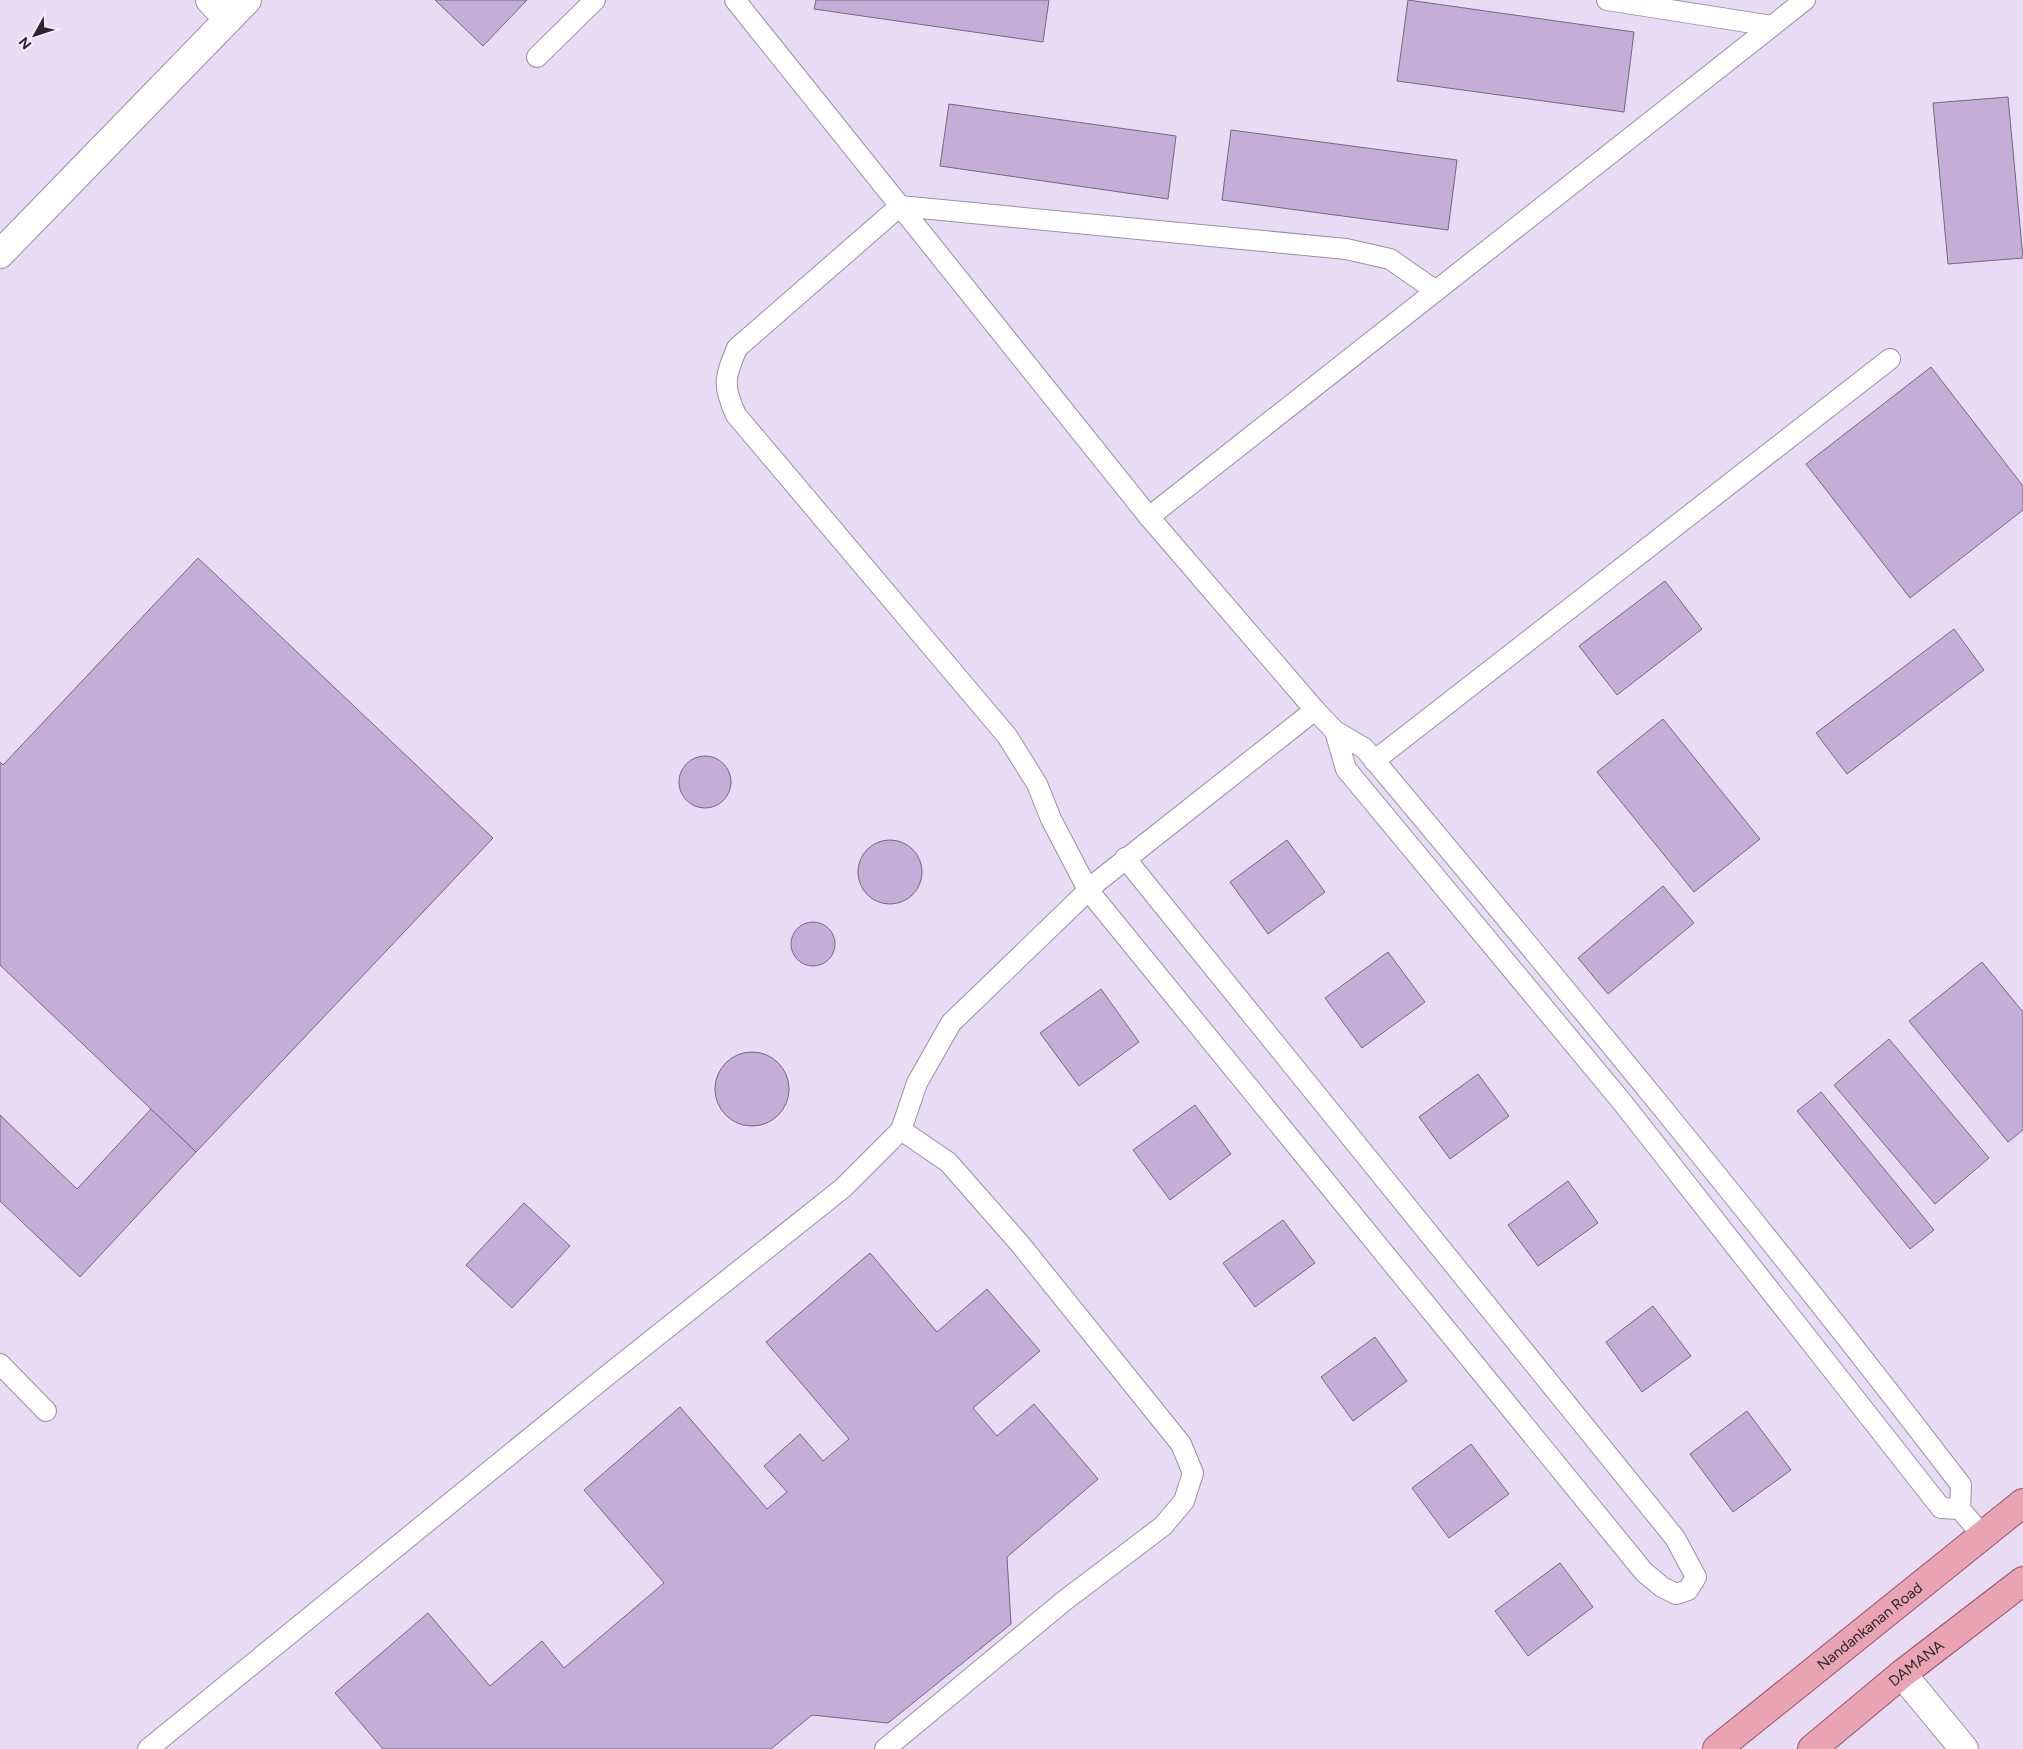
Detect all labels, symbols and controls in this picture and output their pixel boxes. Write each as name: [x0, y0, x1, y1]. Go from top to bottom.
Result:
north arrow: [10, 10, 60, 60]
text: N: [15, 33, 35, 53]
street label: Nandankanan Road: [1813, 1578, 1926, 1674]
street label: DAMANA: [1885, 1636, 1947, 1690]

